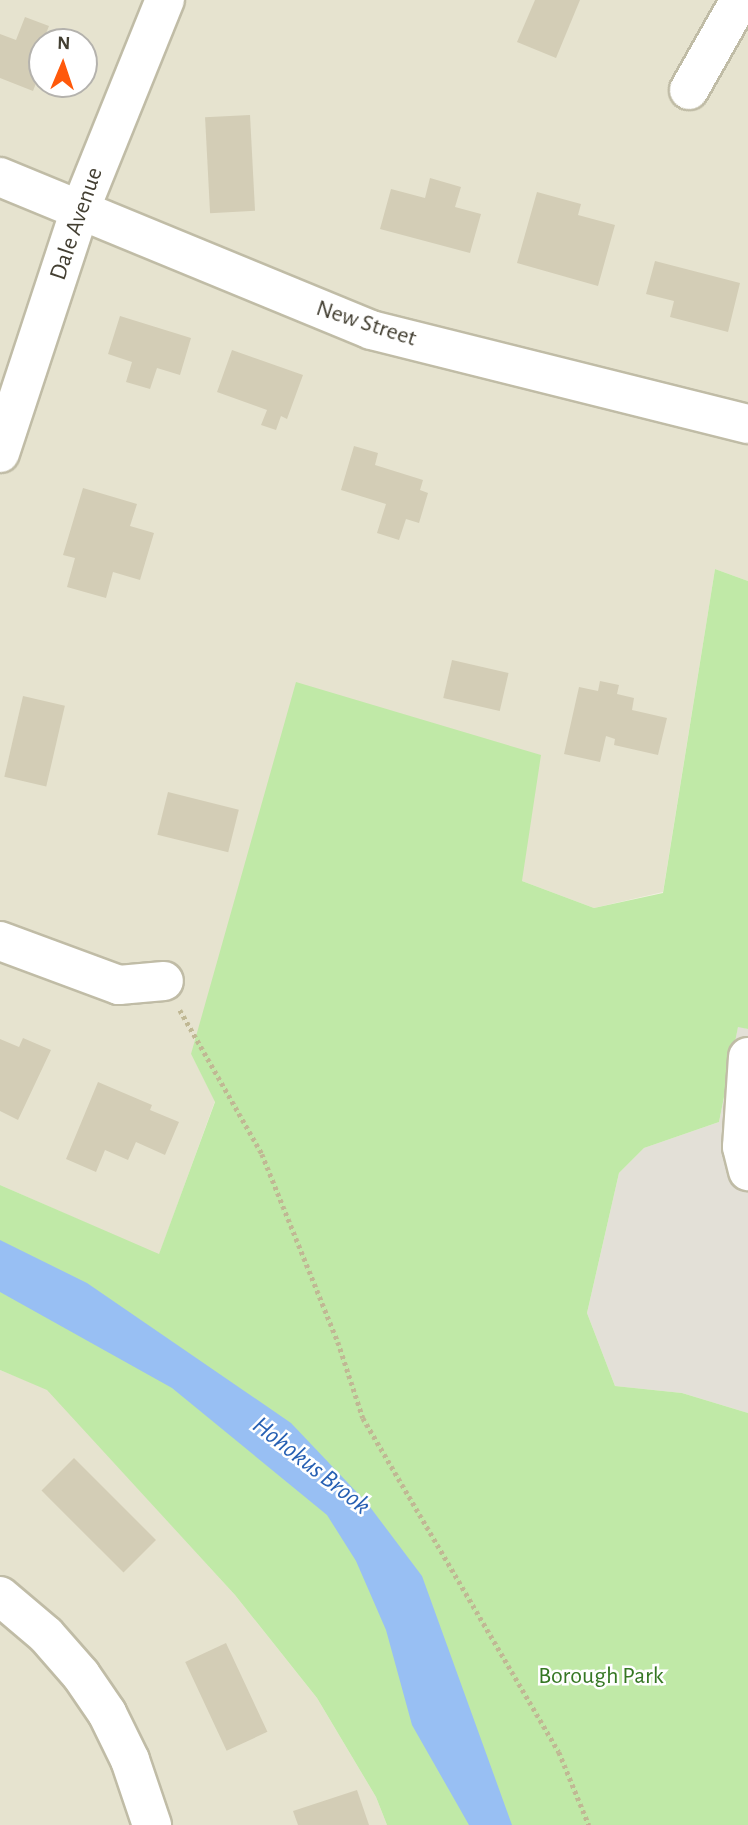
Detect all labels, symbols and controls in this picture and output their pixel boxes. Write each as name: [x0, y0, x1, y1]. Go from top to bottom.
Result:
north arrow: [28, 28, 98, 98]
text: N: [57, 34, 71, 53]
street label: Dale Avenue: [44, 164, 110, 284]
street label: New Street: [312, 294, 420, 354]
water label: Hohokus Brook: [246, 1410, 376, 1522]
park label: Borough Park: [538, 1663, 664, 1691]

